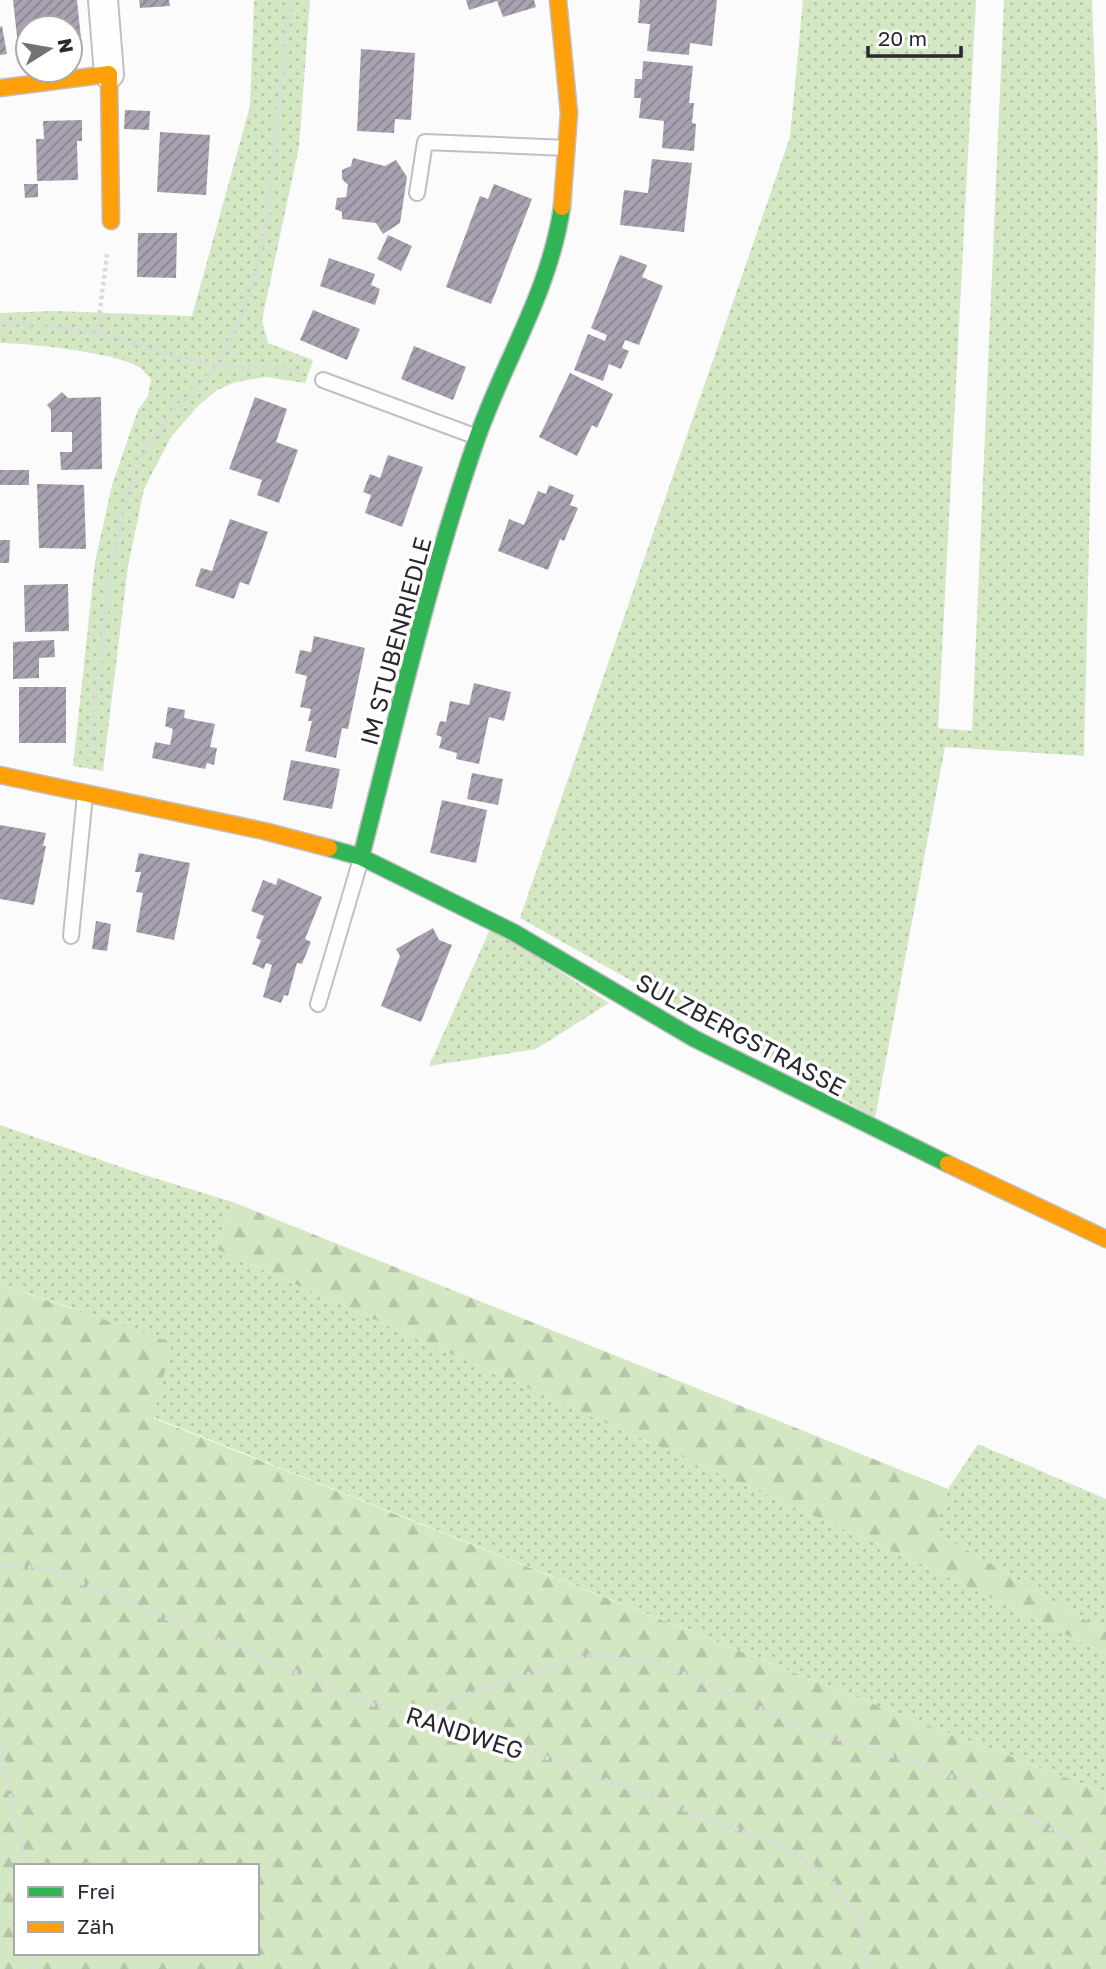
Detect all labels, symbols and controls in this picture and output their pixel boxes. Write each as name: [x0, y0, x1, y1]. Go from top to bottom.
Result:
north arrow: [14, 14, 84, 84]
scale bar: [868, 14, 961, 58]
text: 20 m: [878, 25, 927, 51]
text: N: [54, 36, 79, 55]
street label: IM STUBENRIEDLE: [353, 534, 437, 748]
street label: SULZBERGSTRASSE: [631, 967, 851, 1101]
street label: RANDWEG: [403, 1699, 527, 1765]
legend: [14, 1864, 259, 1955]
text: Frei: [77, 1878, 115, 1904]
text: Zäh: [77, 1913, 114, 1939]

